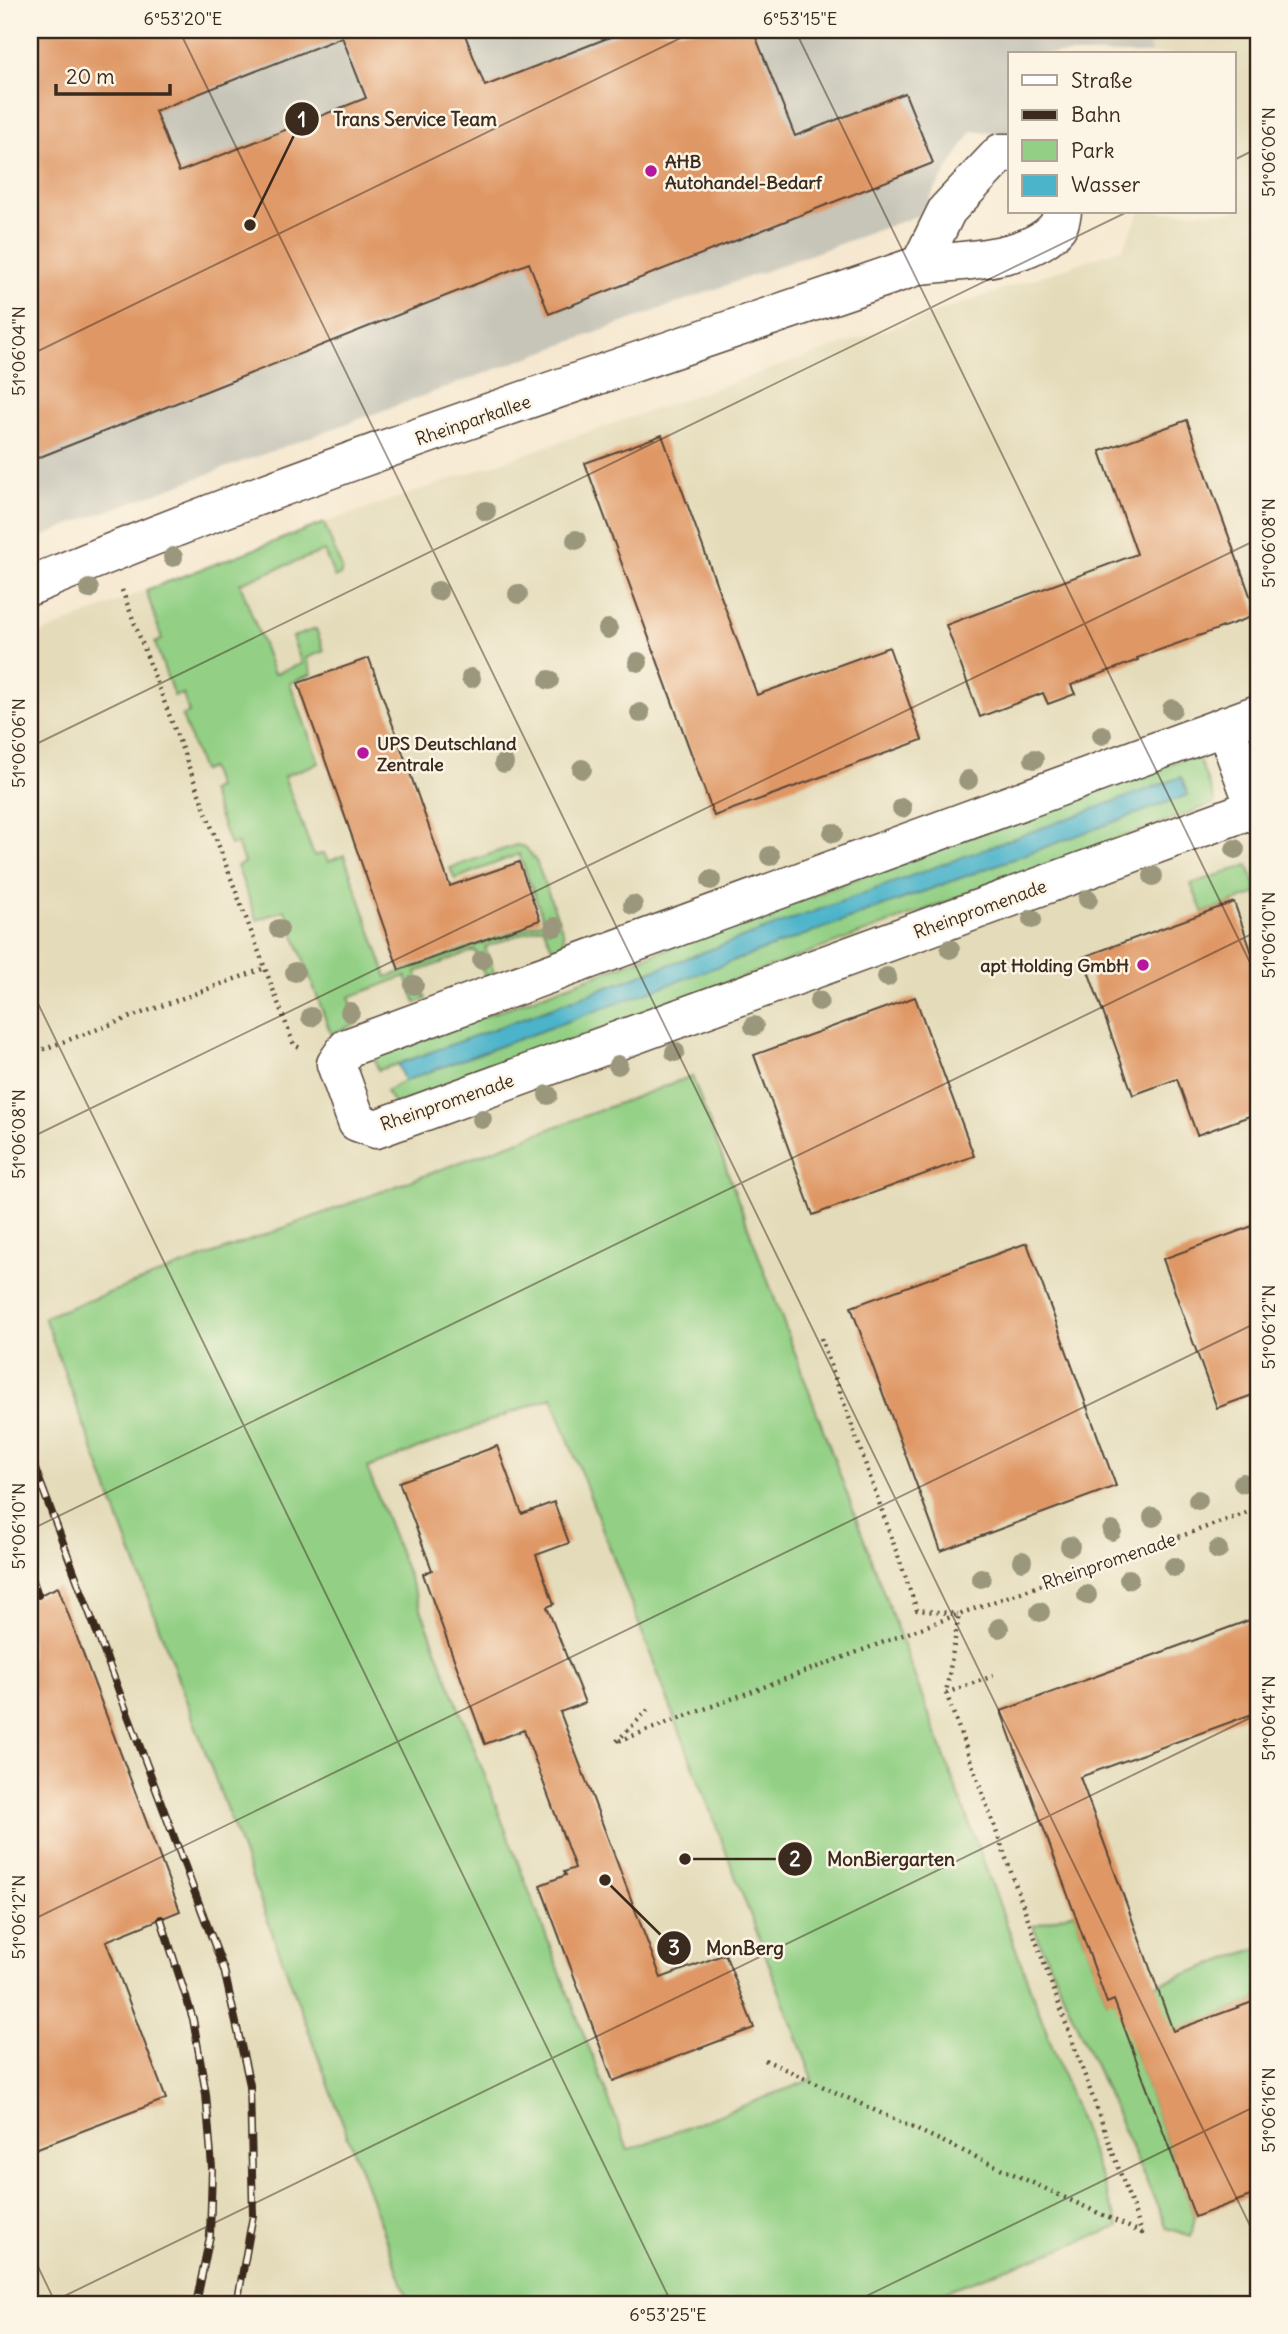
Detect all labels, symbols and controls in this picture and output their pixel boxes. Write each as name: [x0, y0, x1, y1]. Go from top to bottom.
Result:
text: 6°53'20"E: [144, 7, 222, 30]
text: 6°53'15"E: [763, 7, 837, 30]
scale bar: [56, 52, 170, 96]
legend: [1008, 52, 1236, 214]
text: 20 m: [66, 63, 115, 90]
text: Straße: [1071, 67, 1132, 94]
callout: Trans Service Team: [284, 99, 511, 139]
text: Bahn: [1071, 101, 1121, 128]
text: 1: [298, 106, 306, 133]
text: Trans Service Team: [333, 107, 497, 131]
text: 51°06'06"N: [1257, 107, 1280, 197]
text: Park: [1071, 137, 1114, 164]
place label: AHB Autohandel-Bedarf: [665, 150, 823, 194]
marker: AHB Autohandel-Bedarf: [643, 163, 659, 179]
text: Wasser: [1071, 171, 1141, 198]
text: 51°06'04"N: [7, 306, 30, 396]
street label: Rheinparkallee: [412, 389, 534, 451]
text: 51°06'08"N: [1257, 498, 1280, 588]
text: 51°06'06"N: [7, 698, 30, 788]
place label: UPS Deutschland Zentrale: [377, 732, 517, 776]
marker: UPS Deutschland Zentrale: [355, 745, 371, 761]
street label: Rheinpromenade: [910, 874, 1050, 944]
text: 51°06'10"N: [1257, 892, 1280, 978]
place label: apt Holding GmbH: [980, 954, 1129, 977]
marker: apt Holding GmbH: [1135, 957, 1151, 973]
street label: Rheinpromenade: [377, 1068, 517, 1136]
text: 51°06'08"N: [7, 1089, 30, 1179]
text: 51°06'12"N: [1257, 1285, 1280, 1369]
text: 51°06'10"N: [7, 1483, 30, 1569]
street label: Rheinpromenade: [1039, 1527, 1179, 1595]
text: 51°06'14"N: [1257, 1675, 1280, 1761]
callout: MonBiergarten: [778, 1839, 969, 1879]
text: 2: [789, 1845, 801, 1872]
text: MonBiergarten: [827, 1847, 955, 1871]
text: 51°06'12"N: [7, 1875, 30, 1959]
callout: MonBerg: [657, 1928, 798, 1968]
text: 3: [668, 1934, 680, 1961]
text: MonBerg: [706, 1936, 784, 1960]
text: 51°06'16"N: [1257, 2067, 1280, 2153]
text: 6°53'25"E: [629, 2303, 707, 2326]

